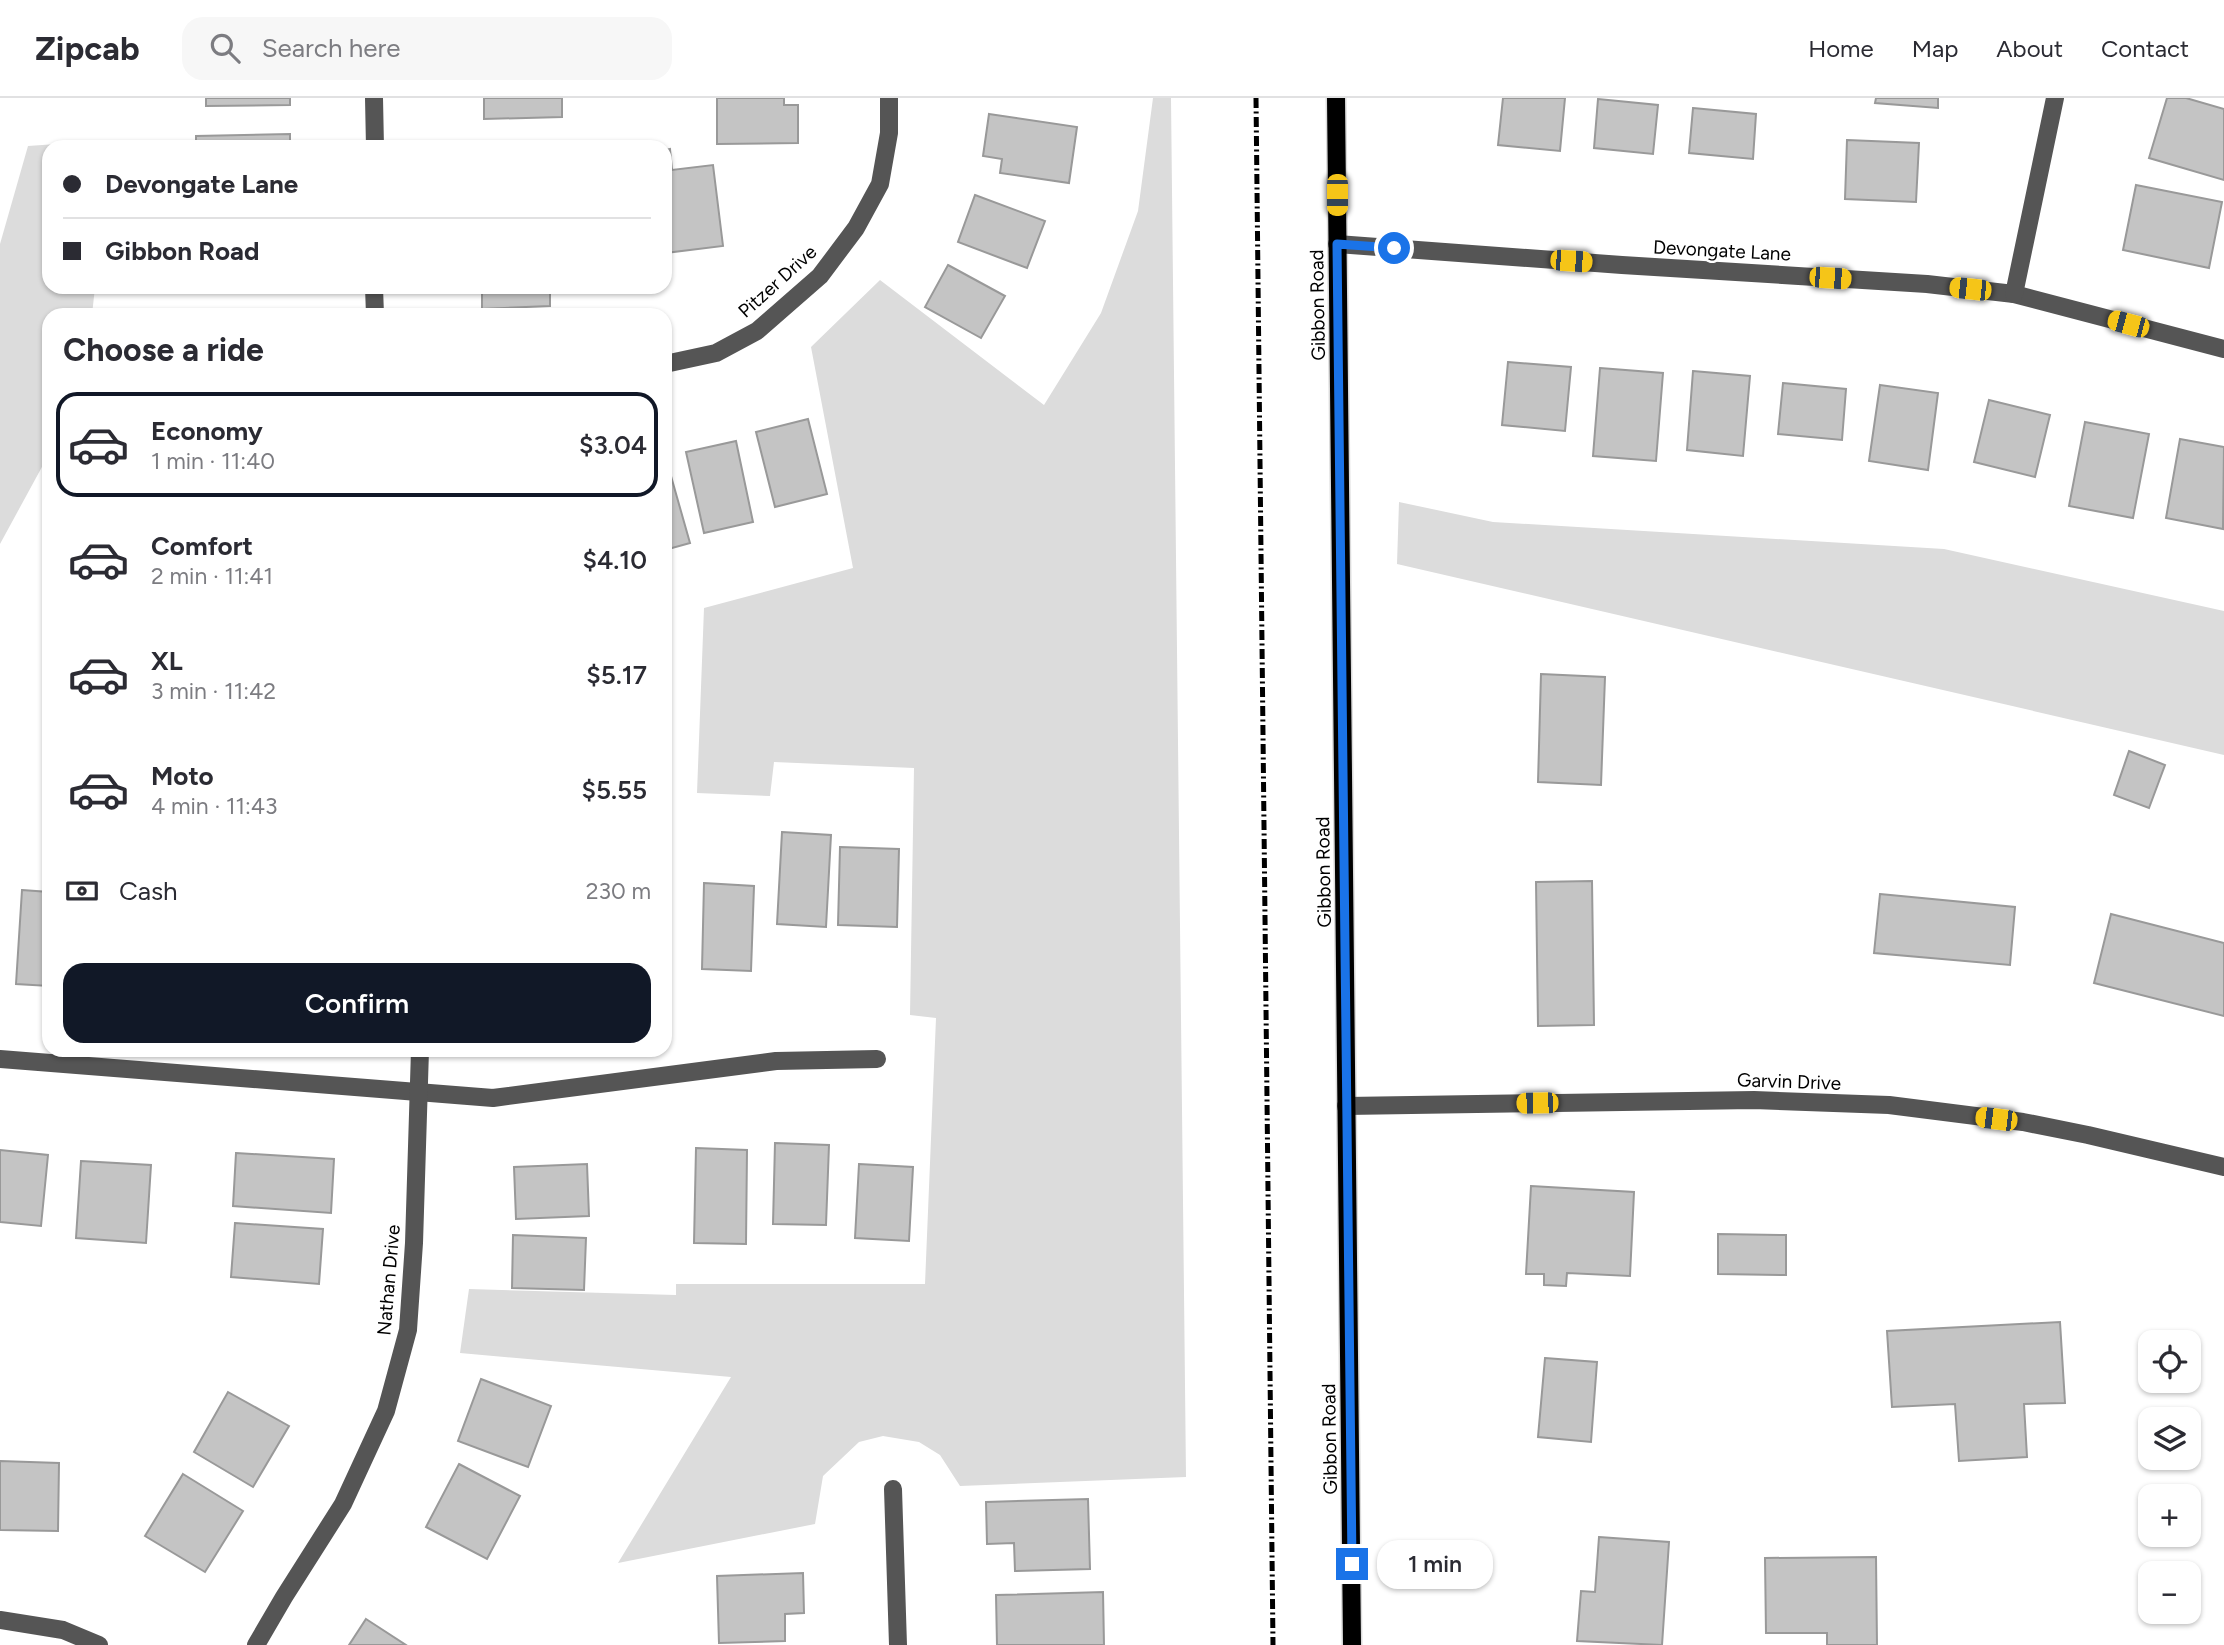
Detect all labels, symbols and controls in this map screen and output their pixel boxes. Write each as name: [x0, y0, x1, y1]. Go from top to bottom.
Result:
search box: [182, 17, 672, 80]
text: Zipcab: [35, 29, 140, 68]
icon: search: [206, 29, 244, 67]
text: Search here: [262, 32, 401, 64]
text: Home: [1808, 34, 1874, 63]
text: Map: [1912, 34, 1958, 63]
text: About: [1996, 34, 2063, 63]
text: Contact: [2101, 34, 2189, 63]
text: Devongate Lane: [105, 168, 298, 200]
car: [1327, 174, 1348, 216]
route start: [1378, 232, 1410, 264]
text: Gibbon Road: [105, 235, 259, 267]
street label: Devongate Lane: [1652, 235, 1792, 266]
street label: Pitzer Drive: [733, 240, 821, 322]
street label: Gibbon Road: [1305, 249, 1330, 361]
car: [1550, 249, 1593, 273]
car: [1809, 266, 1852, 290]
car: [1949, 276, 1992, 302]
car: [2105, 308, 2152, 340]
text: Choose a ride: [63, 331, 264, 369]
icon: car: [67, 413, 130, 476]
text: Economy: [151, 415, 263, 447]
text: $3.04: [579, 429, 647, 461]
text: 1 min · 11:40: [151, 447, 275, 475]
icon: car: [67, 528, 130, 591]
text: Comfort: [151, 530, 253, 562]
text: $4.10: [582, 544, 647, 576]
text: 2 min · 11:41: [151, 562, 273, 590]
icon: car: [67, 643, 130, 706]
text: XL: [151, 645, 183, 677]
text: $5.17: [586, 659, 647, 691]
text: 3 min · 11:42: [151, 677, 276, 705]
icon: car: [67, 758, 130, 821]
text: Moto: [151, 760, 214, 792]
text: $5.55: [581, 774, 647, 806]
text: 4 min · 11:43: [151, 792, 278, 820]
street label: Gibbon Road: [1311, 816, 1336, 928]
icon: cash: [63, 872, 101, 910]
text: Cash: [119, 875, 178, 907]
text: 230 m: [586, 877, 651, 905]
button: Confirm: [63, 963, 651, 1043]
street label: Garvin Drive: [1737, 1068, 1841, 1095]
car: [1516, 1092, 1559, 1114]
car: [1974, 1106, 2019, 1132]
street label: Nathan Drive: [372, 1224, 405, 1336]
map controls: [2138, 1330, 2201, 1624]
button: locate: [2138, 1330, 2201, 1393]
street label: Gibbon Road: [1317, 1383, 1342, 1495]
button: layers: [2138, 1407, 2201, 1470]
button: +: [2138, 1484, 2201, 1547]
callout: 1 min: [1376, 1540, 1492, 1588]
route end: [1336, 1548, 1368, 1580]
text: 1 min: [1408, 1550, 1462, 1578]
button: −: [2138, 1561, 2201, 1624]

